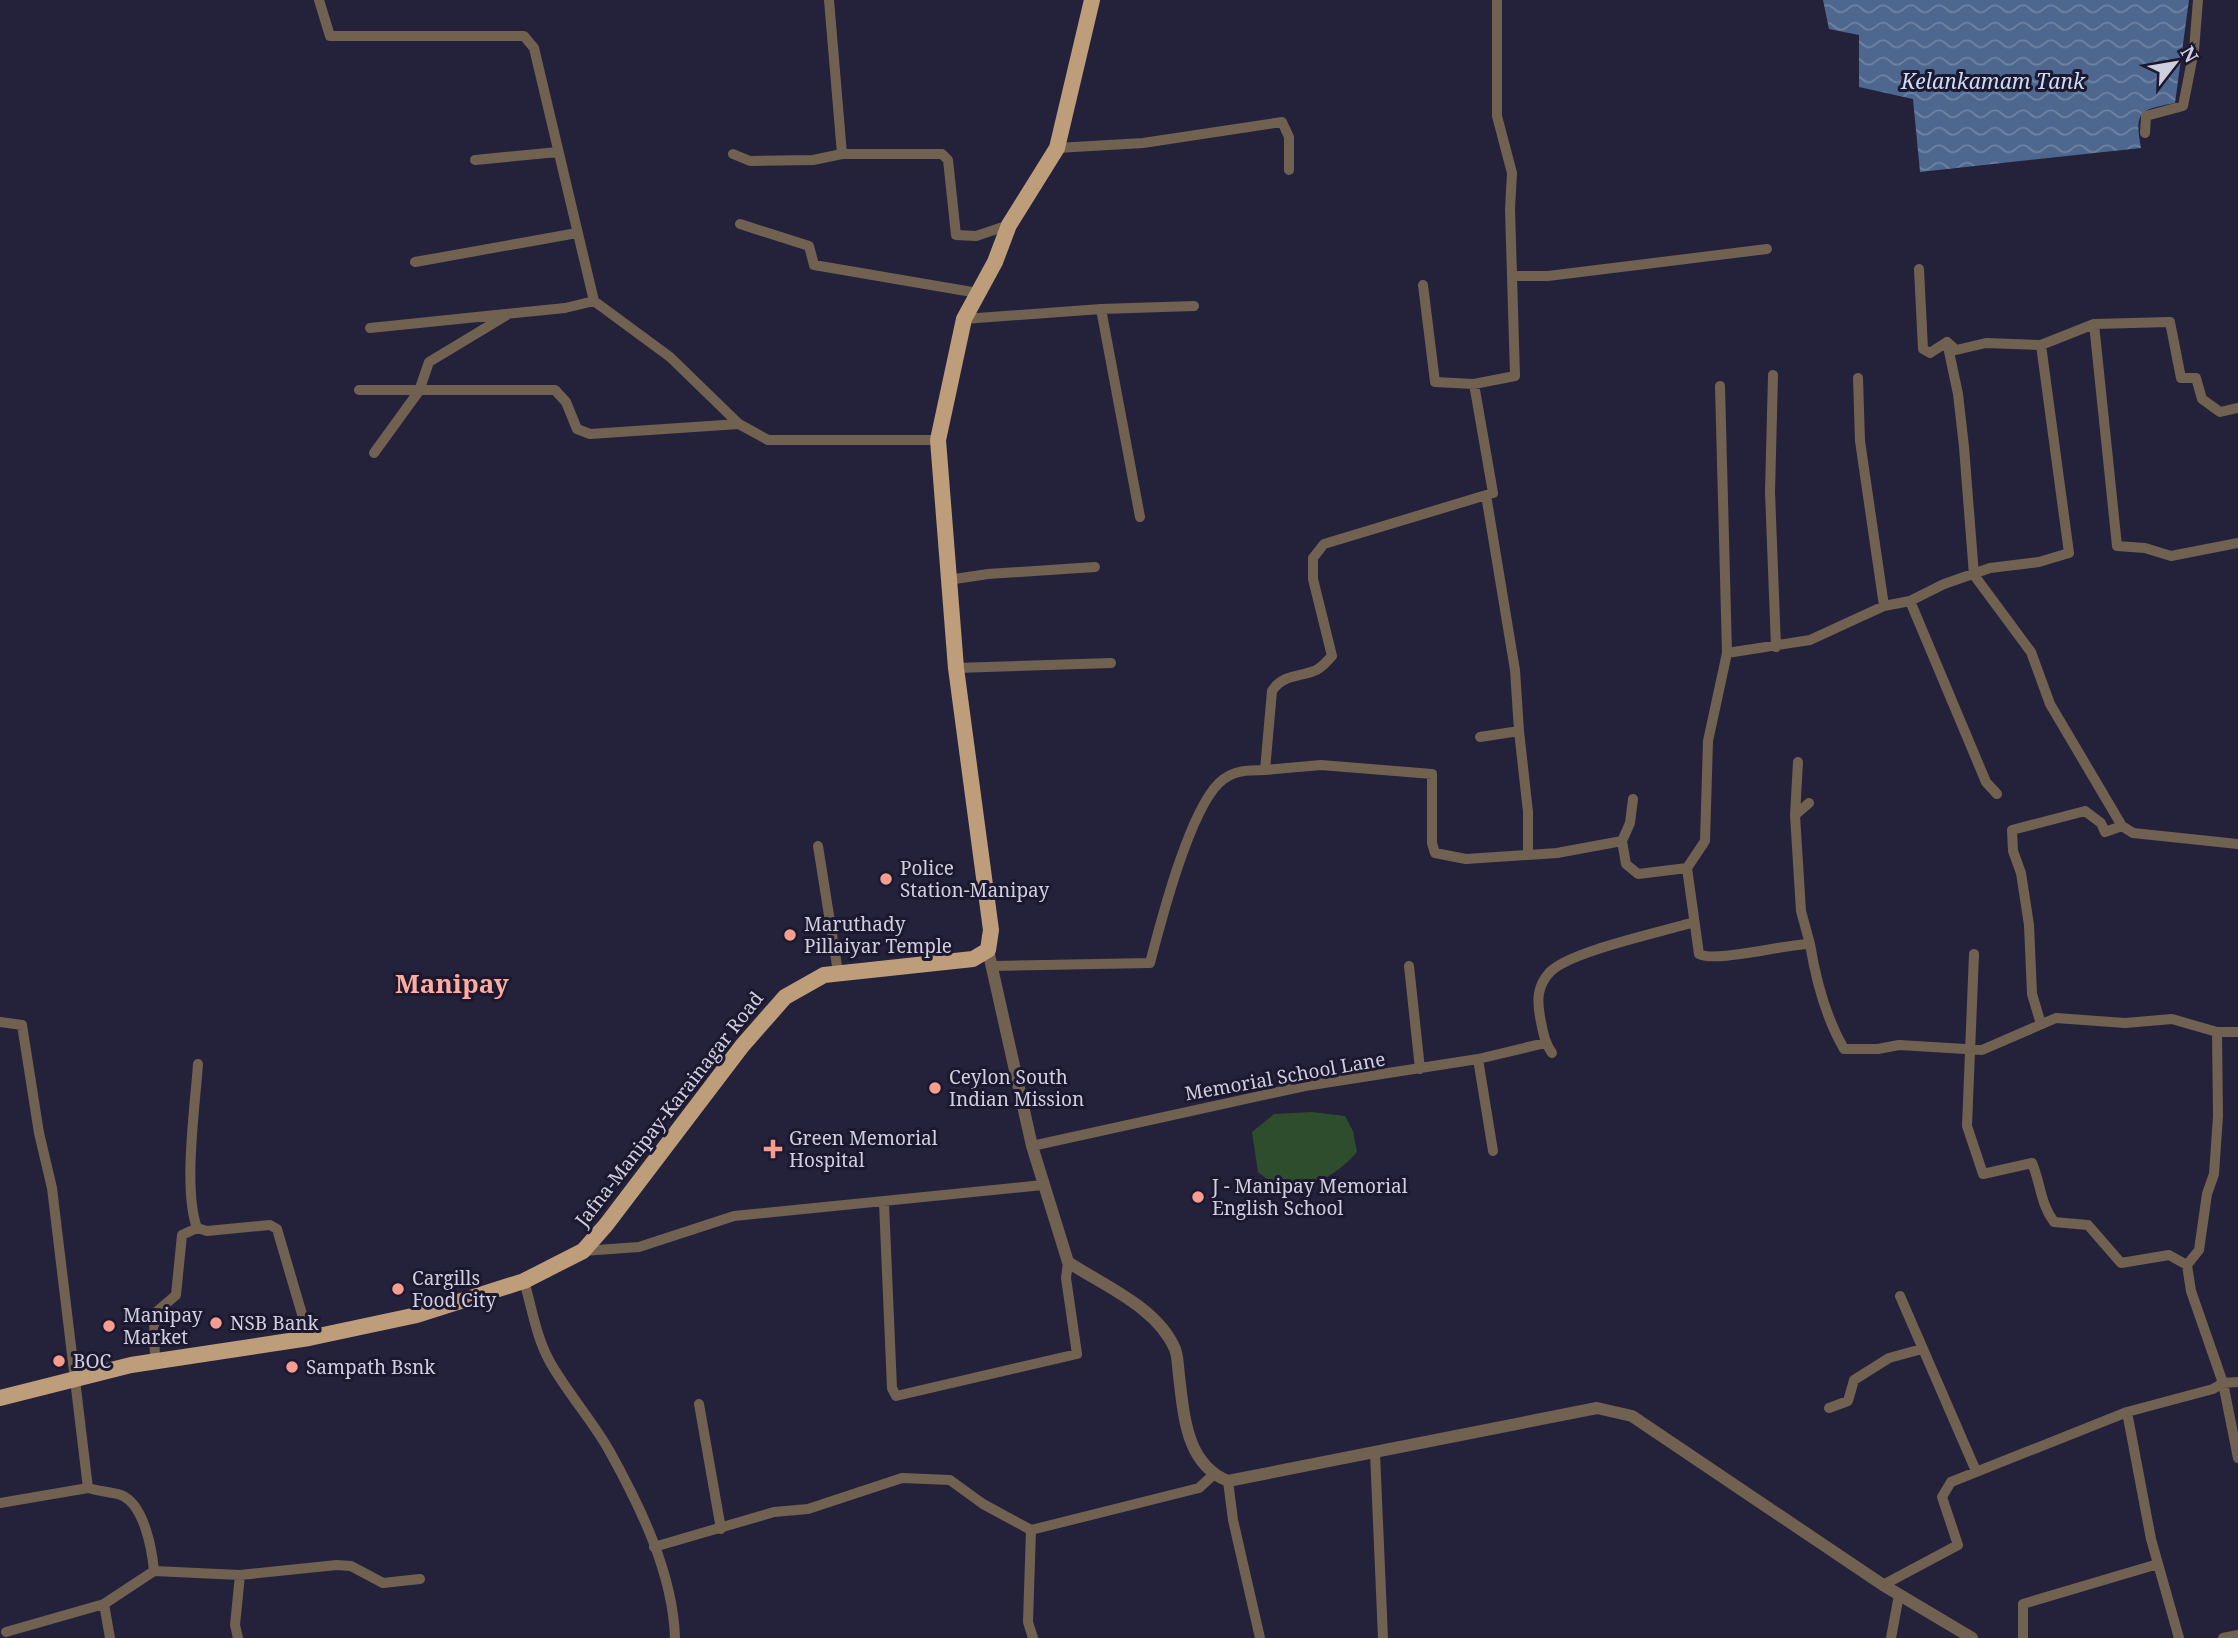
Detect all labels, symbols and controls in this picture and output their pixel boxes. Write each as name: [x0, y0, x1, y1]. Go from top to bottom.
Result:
north arrow: [2140, 28, 2210, 98]
text: N: [2175, 41, 2205, 67]
water label: Kelankamam Tank: [1900, 67, 2086, 95]
place label: Police Station-Manipay: [900, 855, 1049, 903]
marker: Police Station-Manipay: [878, 871, 894, 887]
place label: Maruthady Pillaiyar Temple: [804, 911, 952, 959]
marker: Maruthady Pillaiyar Temple: [782, 927, 798, 943]
district label: Manipay: [395, 965, 510, 1001]
street label: Jafna-Manipay-Karainagar Road: [568, 986, 769, 1233]
street label: Memorial School Lane: [1183, 1046, 1387, 1106]
place label: Ceylon South Indian Mission: [949, 1064, 1084, 1112]
marker: Ceylon South Indian Mission: [927, 1080, 943, 1096]
place label: Green Memorial Hospital: [789, 1125, 938, 1173]
marker: Green Memorial Hospital: [763, 1139, 783, 1159]
place label: J - Manipay Memorial English School: [1211, 1173, 1408, 1221]
marker: J - Manipay Memorial English School: [1190, 1189, 1206, 1205]
place label: Cargills Food City: [412, 1265, 496, 1313]
marker: Cargills Food City: [390, 1281, 406, 1297]
place label: Manipay Market: [123, 1302, 203, 1350]
place label: NSB Bank: [230, 1310, 320, 1336]
marker: NSB Bank: [208, 1315, 224, 1331]
marker: Manipay Market: [101, 1318, 117, 1334]
place label: BOC: [73, 1348, 112, 1374]
marker: BOC: [51, 1353, 67, 1369]
place label: Sampath Bsnk: [306, 1354, 436, 1380]
marker: Sampath Bsnk: [284, 1359, 300, 1375]

